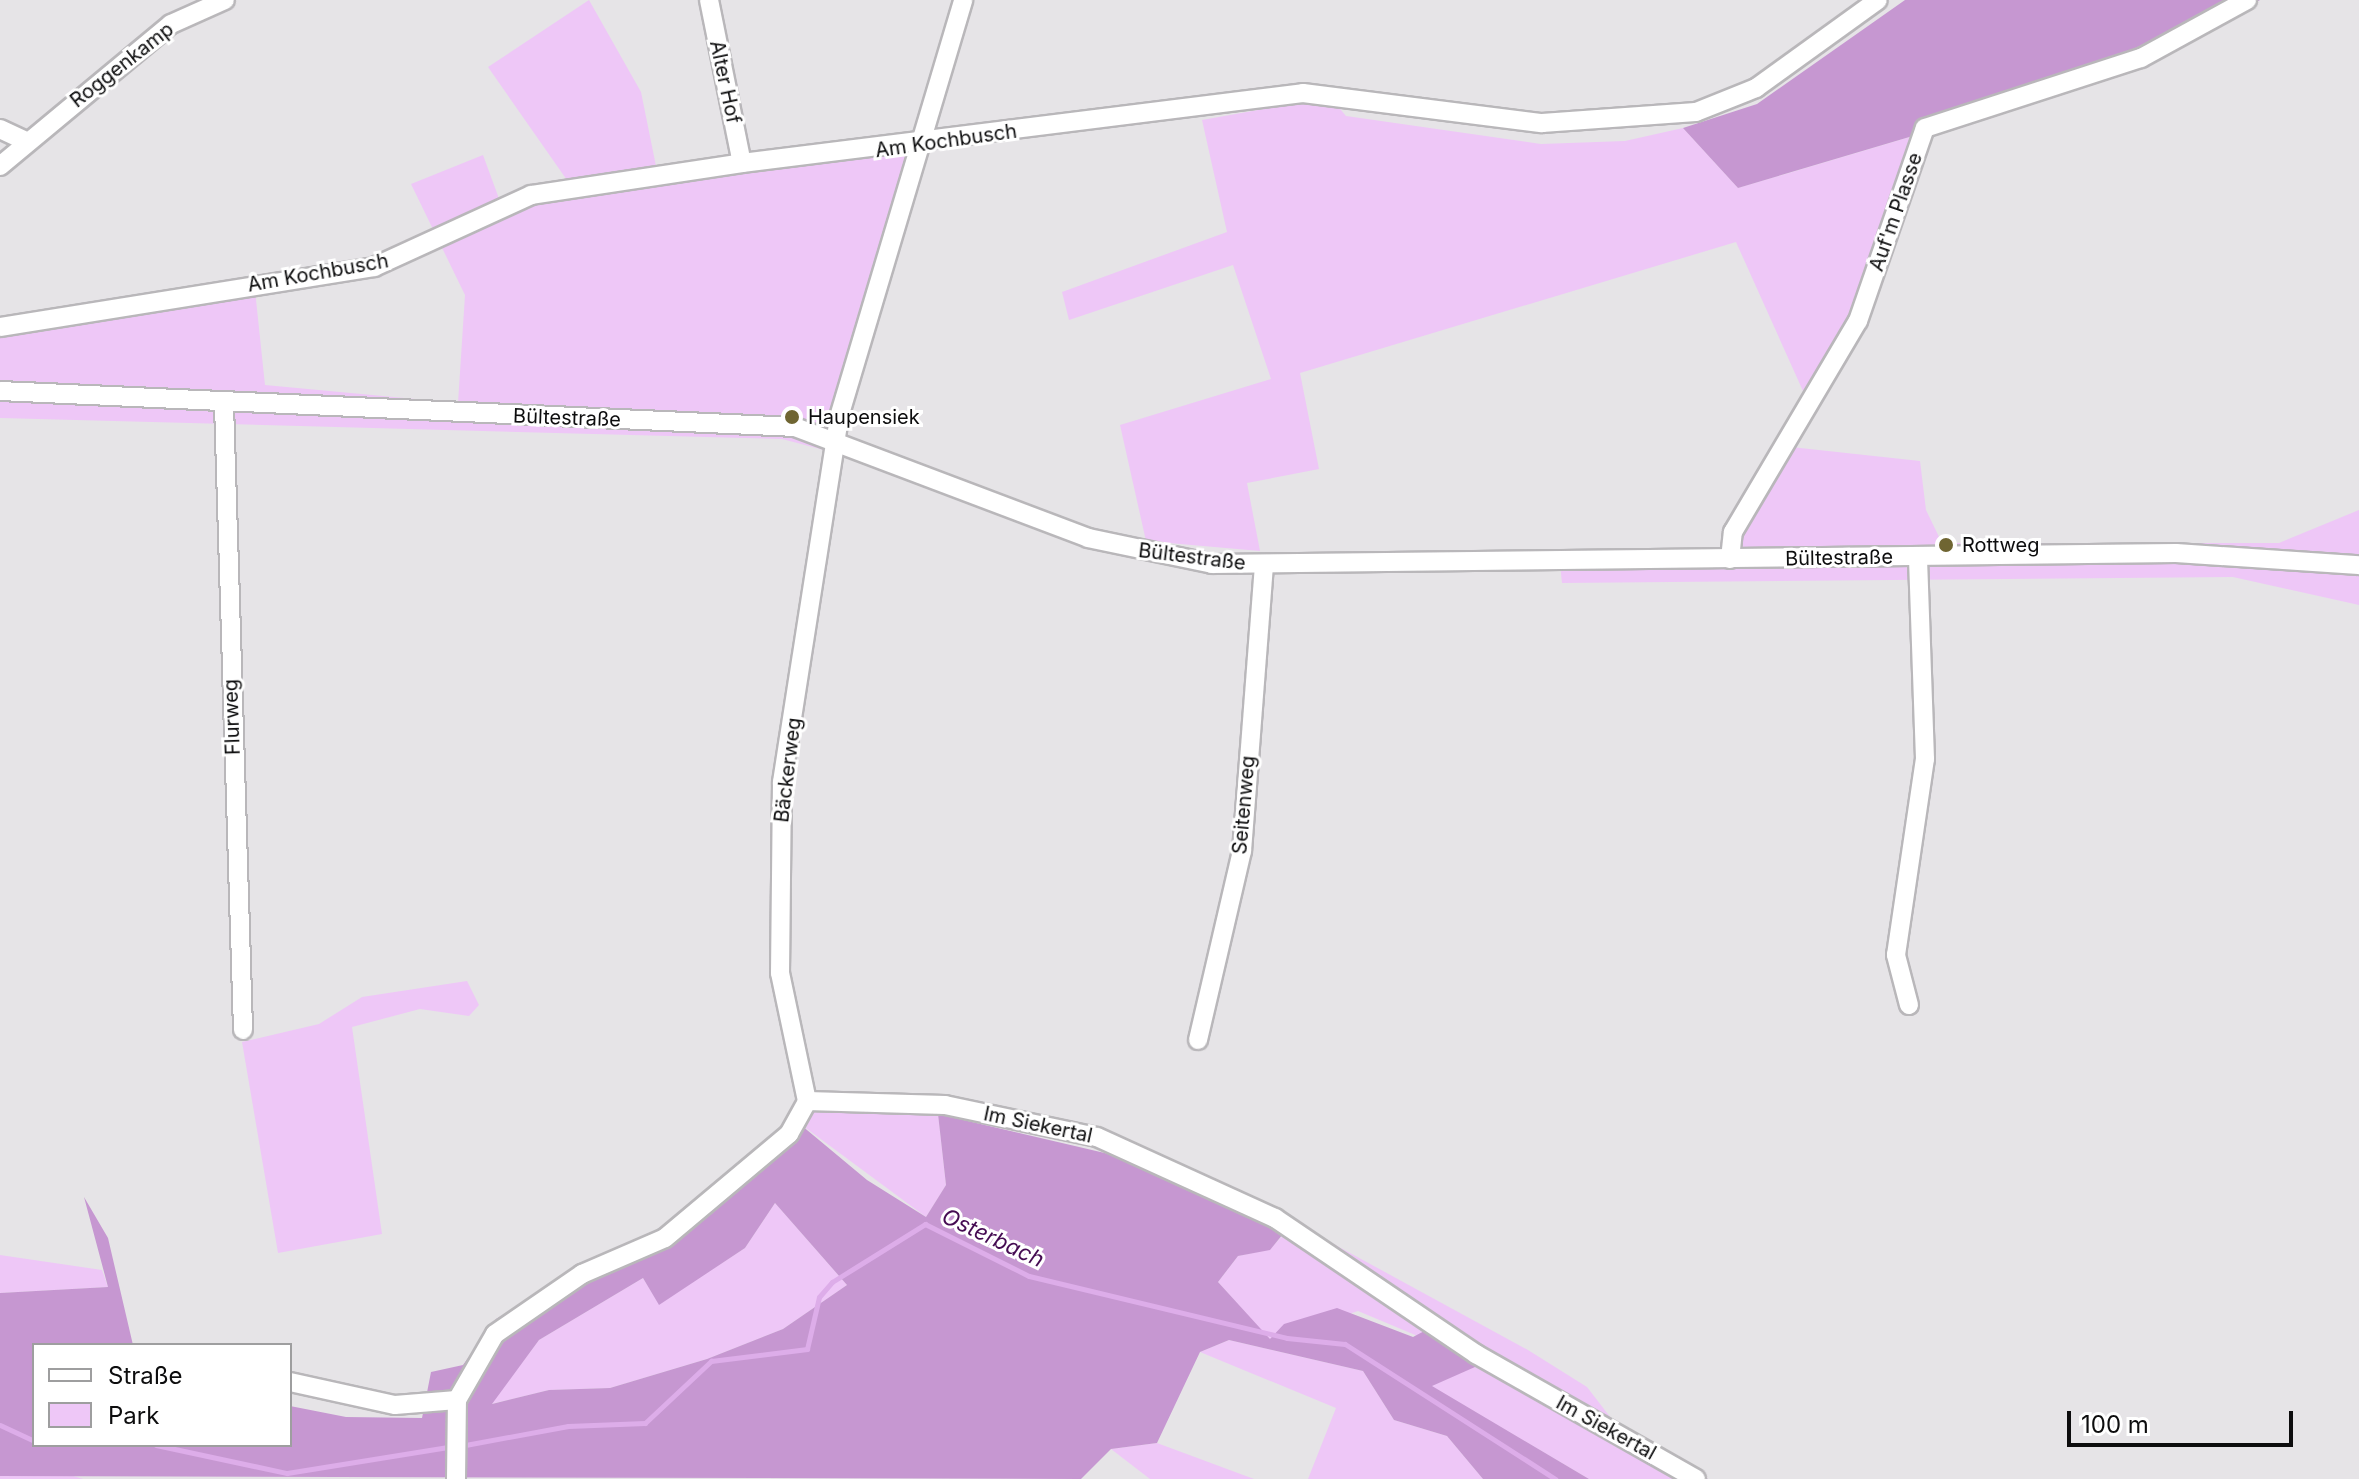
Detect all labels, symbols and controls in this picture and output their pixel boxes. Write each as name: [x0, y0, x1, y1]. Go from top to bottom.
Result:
street label: Roggenkamp: [66, 17, 178, 113]
street label: Alter Hof: [704, 38, 746, 126]
street label: Am Kochbusch: [874, 119, 1018, 163]
street label: Auf'm Plasse: [1865, 150, 1927, 274]
street label: Am Kochbusch: [246, 249, 390, 297]
street label: Bültestraße: [513, 404, 621, 432]
place label: Haupensiek: [808, 405, 920, 429]
marker: Haupensiek: [783, 408, 801, 426]
place label: Rottweg: [1962, 533, 2039, 557]
marker: Rottweg: [1937, 536, 1955, 554]
street label: Bültestraße: [1137, 539, 1247, 575]
street label: Bültestraße: [1785, 545, 1893, 571]
street label: Flurweg: [219, 679, 245, 755]
street label: Bäckerweg: [770, 716, 806, 824]
street label: Seitenweg: [1228, 755, 1260, 855]
street label: Im Siekertal: [981, 1102, 1095, 1148]
water label: Osterbach: [938, 1203, 1048, 1273]
legend: [32, 1343, 292, 1447]
text: Straße: [108, 1361, 183, 1390]
street label: Im Siekertal: [1552, 1391, 1660, 1465]
scale bar: [2071, 1395, 2297, 1445]
text: Park: [108, 1401, 159, 1430]
text: 100 m: [2081, 1410, 2149, 1439]

